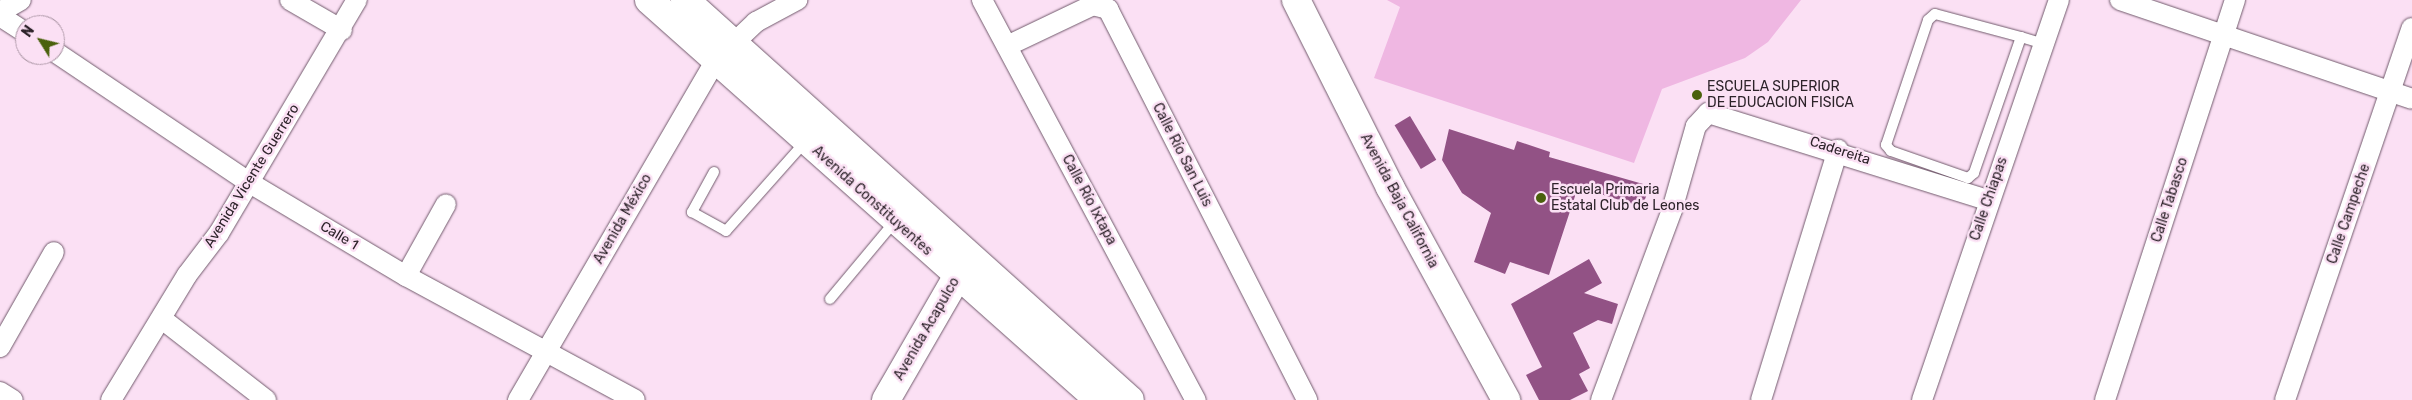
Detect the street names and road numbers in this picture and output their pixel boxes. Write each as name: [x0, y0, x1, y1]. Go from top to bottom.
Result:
street label: Calle Río San Luis: [1149, 100, 1215, 210]
street label: Avenida Vicente Guerrero: [201, 101, 303, 251]
street label: Avenida Baja California: [1356, 131, 1442, 271]
street label: Cadereita: [1808, 133, 1872, 169]
street label: Avenida Constituyentes: [809, 143, 935, 259]
street label: Calle Río Ixtapa: [1058, 152, 1120, 248]
street label: Calle Chiapas: [1967, 155, 2011, 243]
street label: Calle Tabasco: [2148, 155, 2192, 245]
street label: Calle Campeche: [2324, 162, 2374, 266]
street label: Avenida México: [590, 171, 656, 267]
street label: Calle 1: [317, 218, 361, 254]
street label: Avenida Acapulco: [891, 274, 963, 384]

